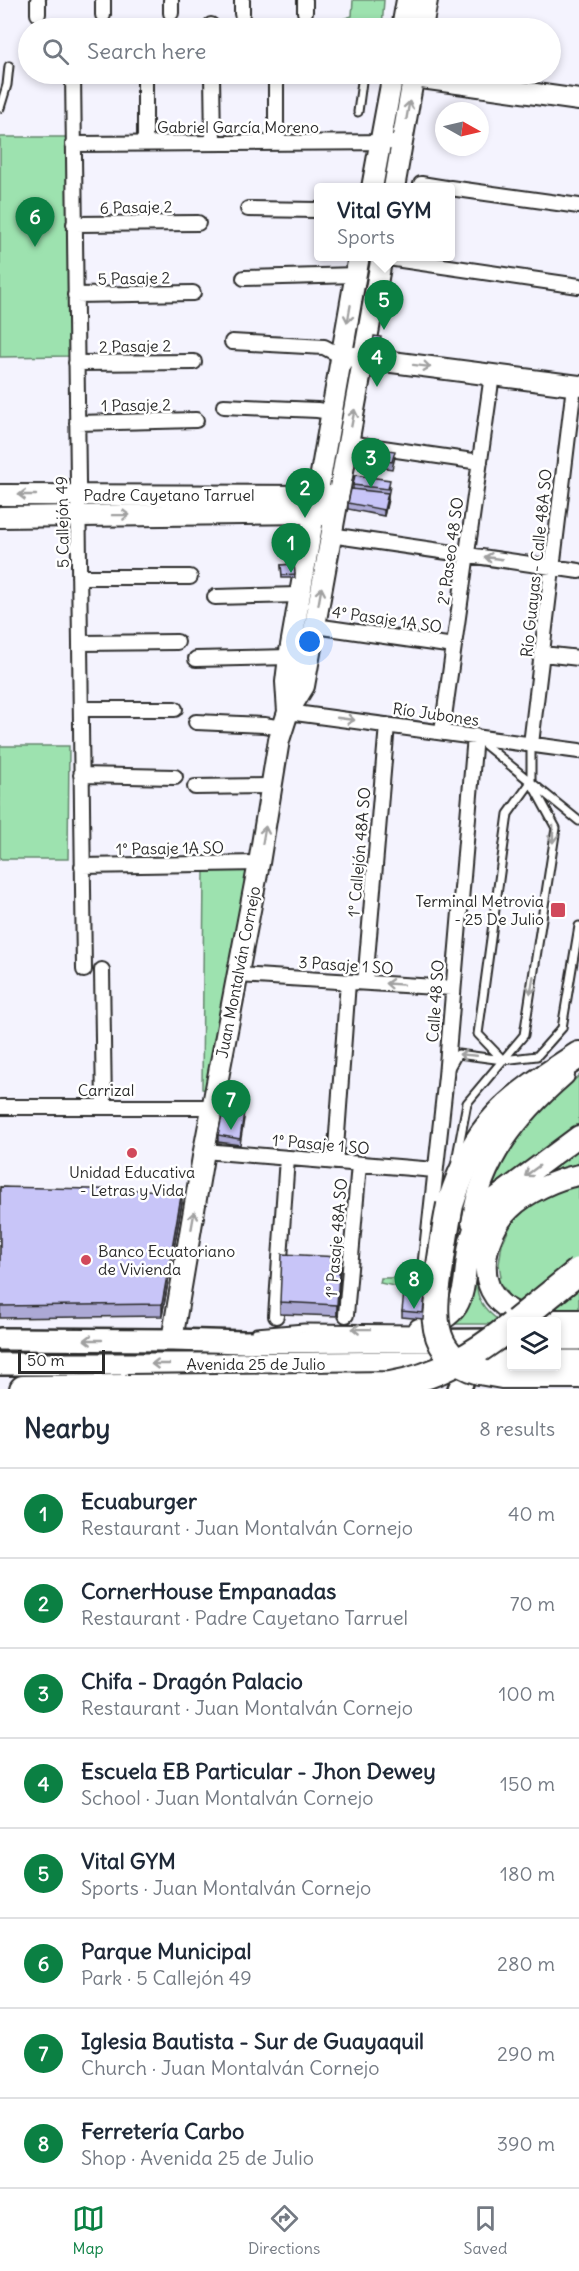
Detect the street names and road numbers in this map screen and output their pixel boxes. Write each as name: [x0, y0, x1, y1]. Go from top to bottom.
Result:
street label: Gabriel García Moreno: [157, 117, 319, 137]
street label: 6 Pasaje 2: [100, 196, 173, 218]
street label: 5 Pasaje 2: [98, 267, 171, 289]
street label: 2 Pasaje 2: [99, 335, 171, 357]
street label: 1 Pasaje 2: [101, 394, 171, 416]
street label: Río Guayas - Calle 48A SO: [516, 468, 556, 658]
street label: 5 Callejón 49: [51, 476, 73, 568]
street label: Padre Cayetano Tarruel: [84, 485, 254, 505]
street label: 2° Paseo 48 SO: [433, 496, 467, 606]
street label: 4° Pasaje 1A SO: [331, 601, 443, 637]
street label: Río Jubones: [392, 698, 480, 730]
street label: 1° Callejón 48A SO: [343, 786, 375, 918]
street label: 1° Pasaje 1A SO: [116, 837, 224, 859]
street label: Juan Montalván Cornejo: [211, 884, 265, 1060]
street label: 3 Pasaje 1 SO: [298, 952, 394, 978]
street label: Calle 48 SO: [422, 959, 448, 1043]
street label: Carrizal: [78, 1080, 134, 1100]
street label: 1° Pasaje 1 SO: [271, 1130, 371, 1158]
street label: 1° Pasaje 48A SO: [321, 1177, 351, 1299]
street label: Avenida 25 de Julio: [187, 1354, 325, 1374]

